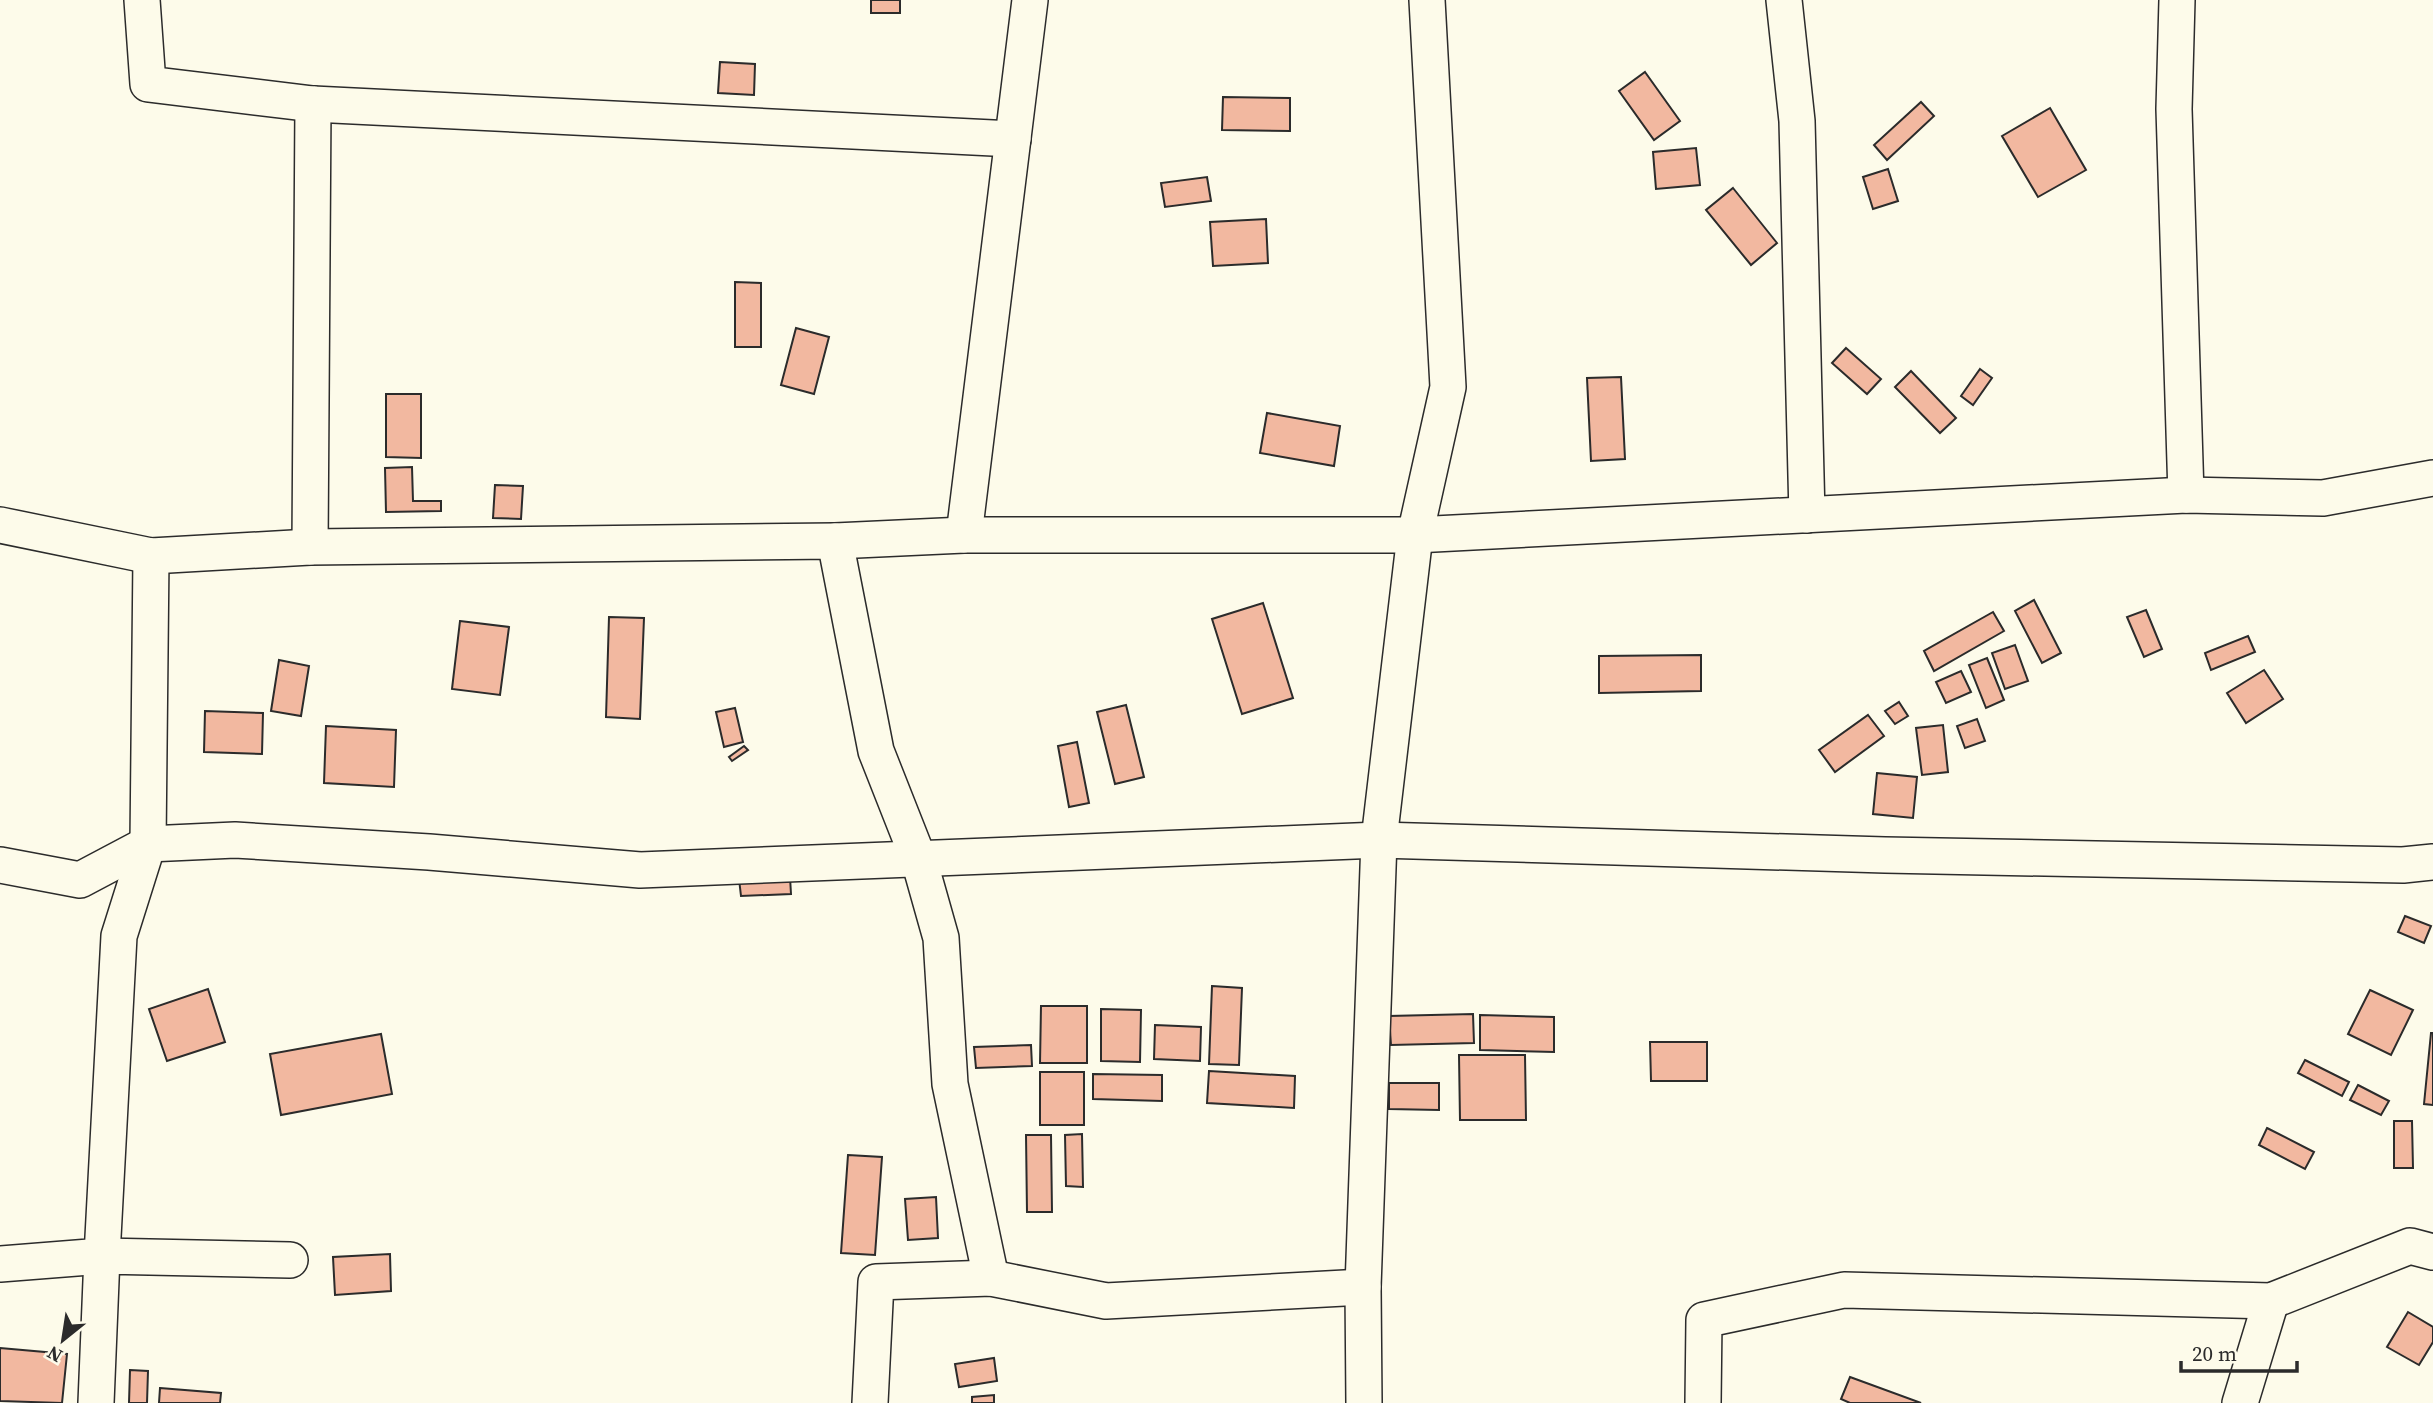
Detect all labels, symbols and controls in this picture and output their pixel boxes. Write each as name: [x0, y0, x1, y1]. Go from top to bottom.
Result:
north arrow: [28, 1305, 98, 1375]
scale bar: [2181, 1330, 2296, 1374]
text: 20 m: [2192, 1339, 2237, 1368]
text: N: [42, 1340, 67, 1369]

